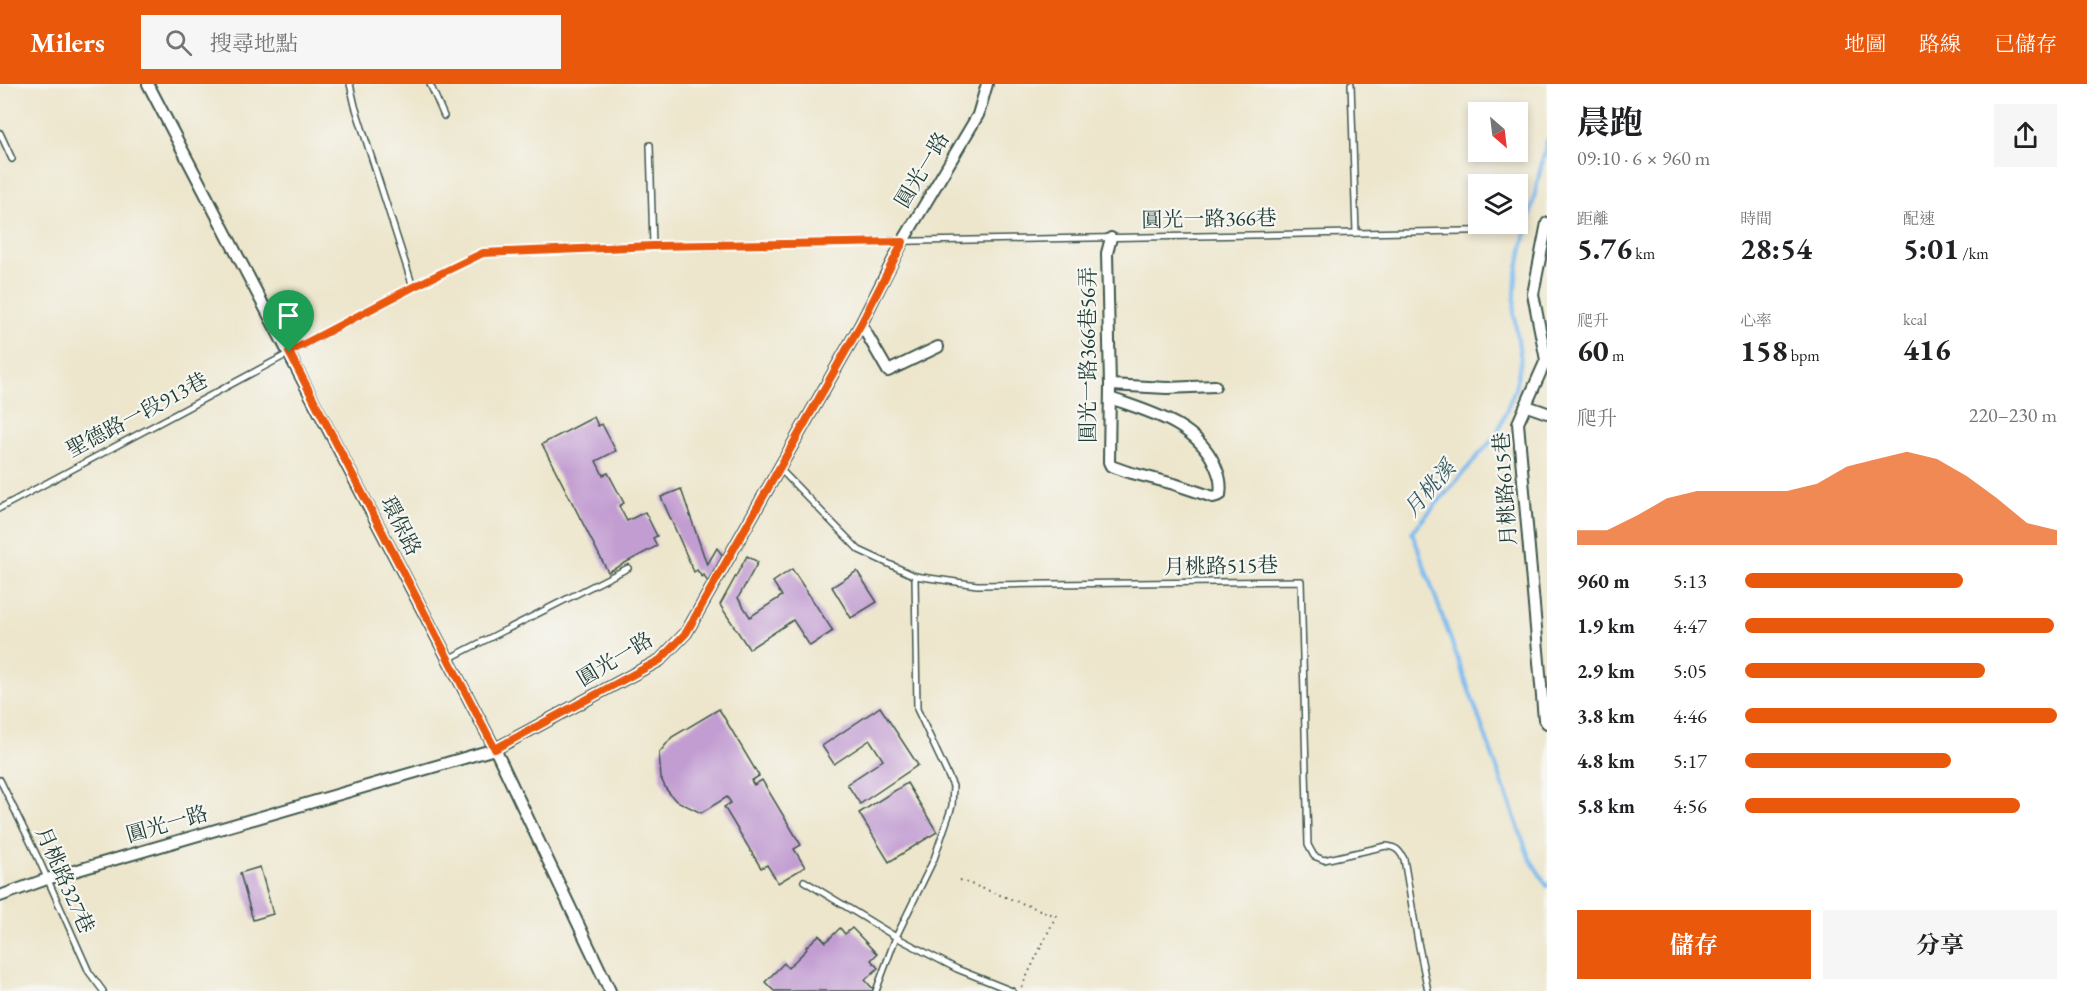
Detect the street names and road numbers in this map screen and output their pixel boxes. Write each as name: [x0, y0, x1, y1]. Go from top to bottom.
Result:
street label: 圓光一路: [888, 127, 955, 213]
street label: 圓光一路366巷: [1141, 204, 1277, 233]
street label: 圓光一路366巷56弄: [1074, 267, 1101, 443]
street label: 聖德路一段913巷: [61, 366, 212, 463]
street label: 月桃路615巷: [1487, 431, 1522, 547]
street label: 環保路: [375, 492, 428, 560]
street label: 月桃路515巷: [1164, 551, 1278, 580]
street label: 圓光一路: [572, 625, 658, 692]
street label: 圓光一路: [123, 799, 211, 848]
street label: 月桃路327巷: [30, 822, 101, 937]

